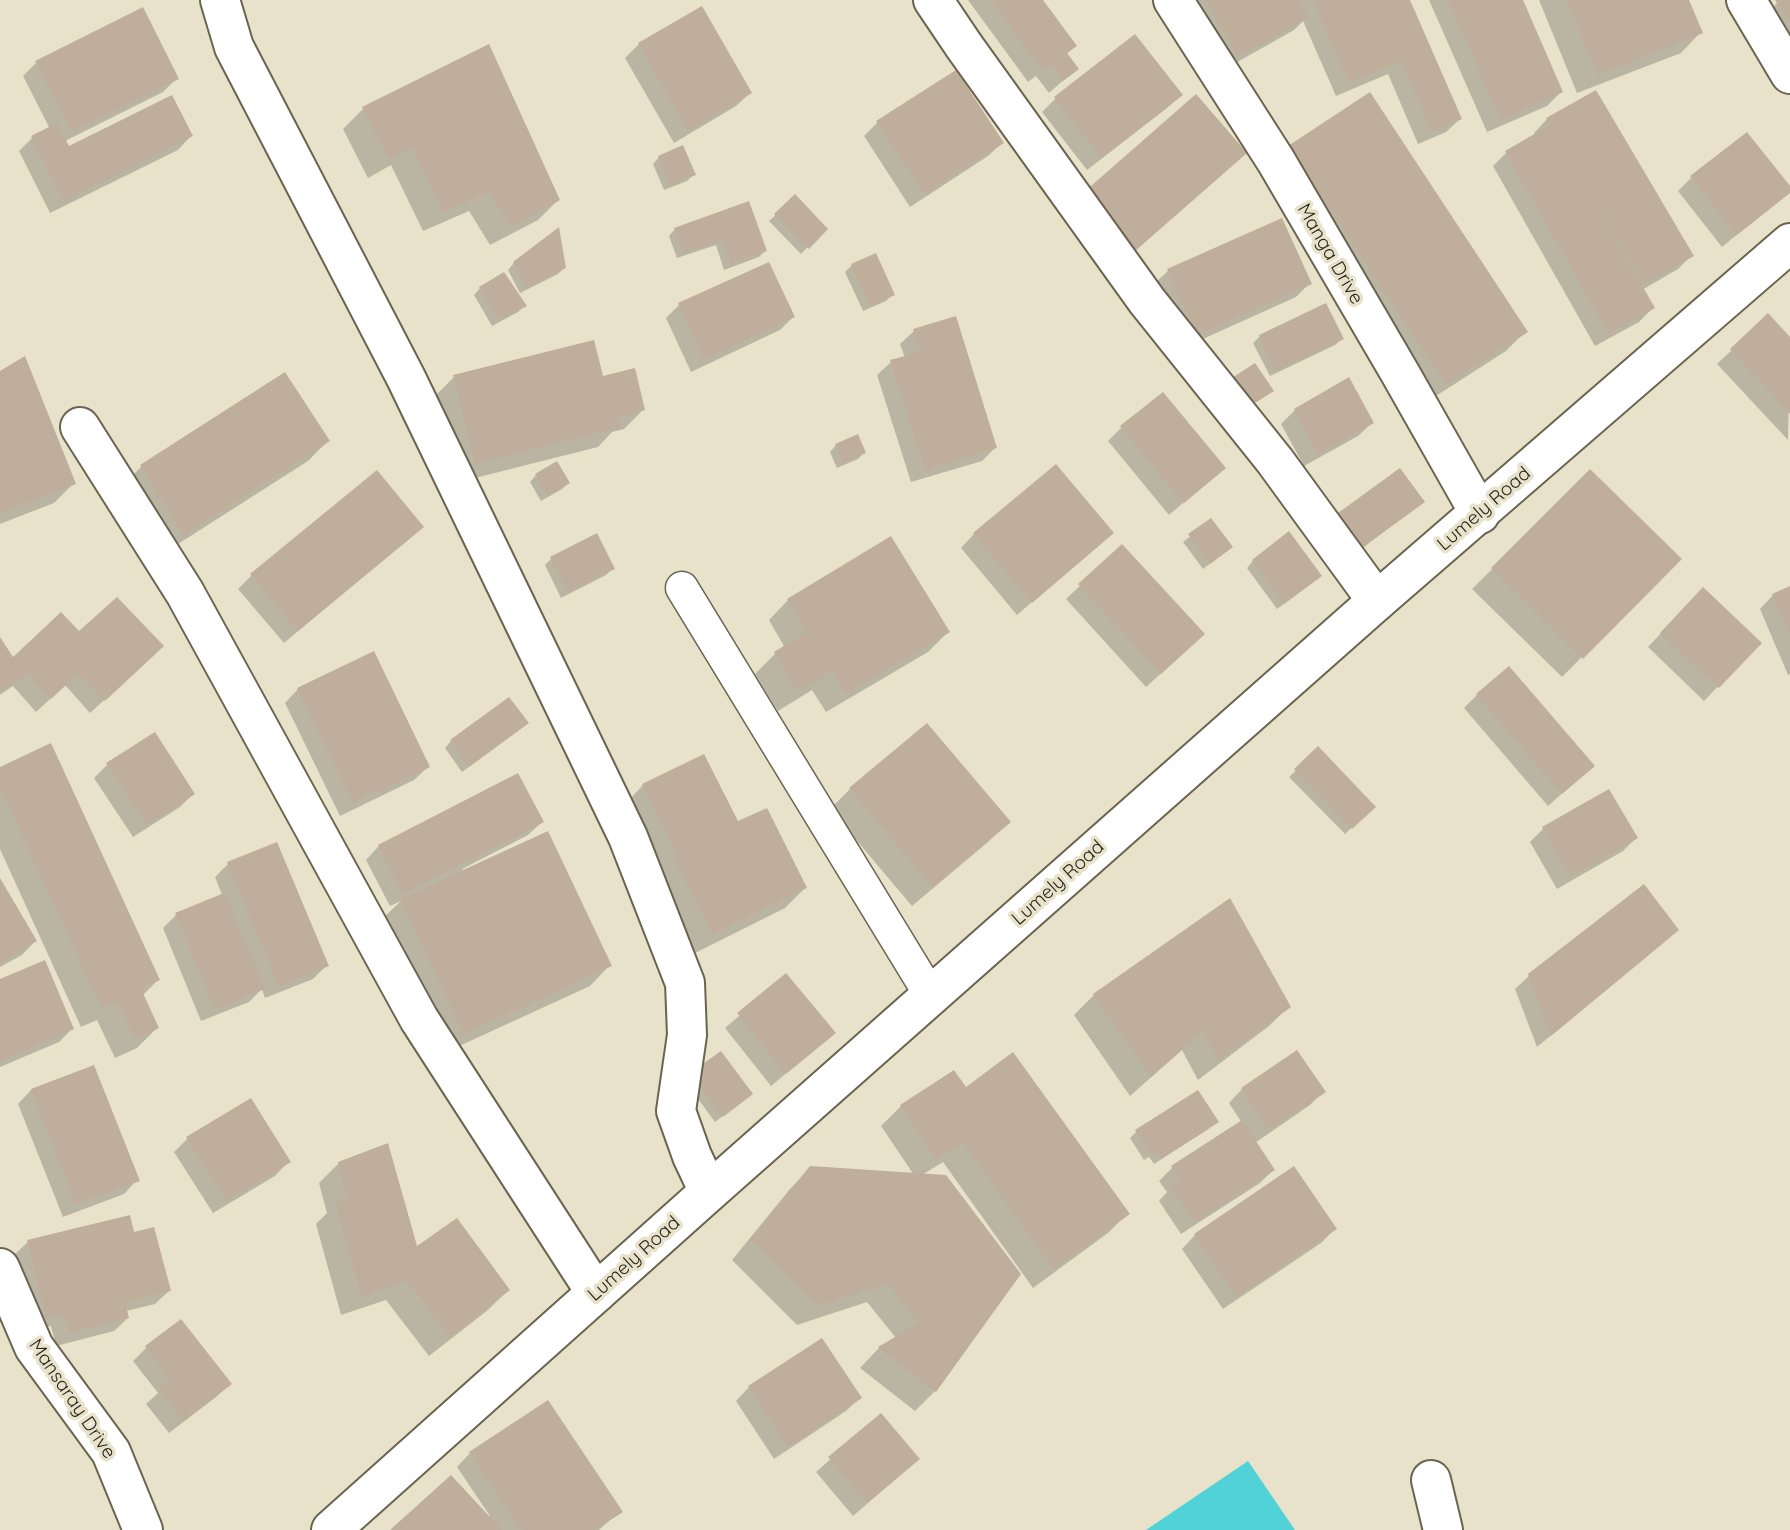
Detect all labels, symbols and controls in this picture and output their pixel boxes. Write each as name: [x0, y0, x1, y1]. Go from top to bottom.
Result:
street label: Manga Drive: [1292, 200, 1368, 308]
street label: Lumely Road: [1433, 462, 1535, 556]
street label: Lumely Road: [1007, 836, 1109, 930]
street label: Lumely Road: [583, 1212, 685, 1306]
street label: Mansaray Drive: [24, 1335, 120, 1463]

